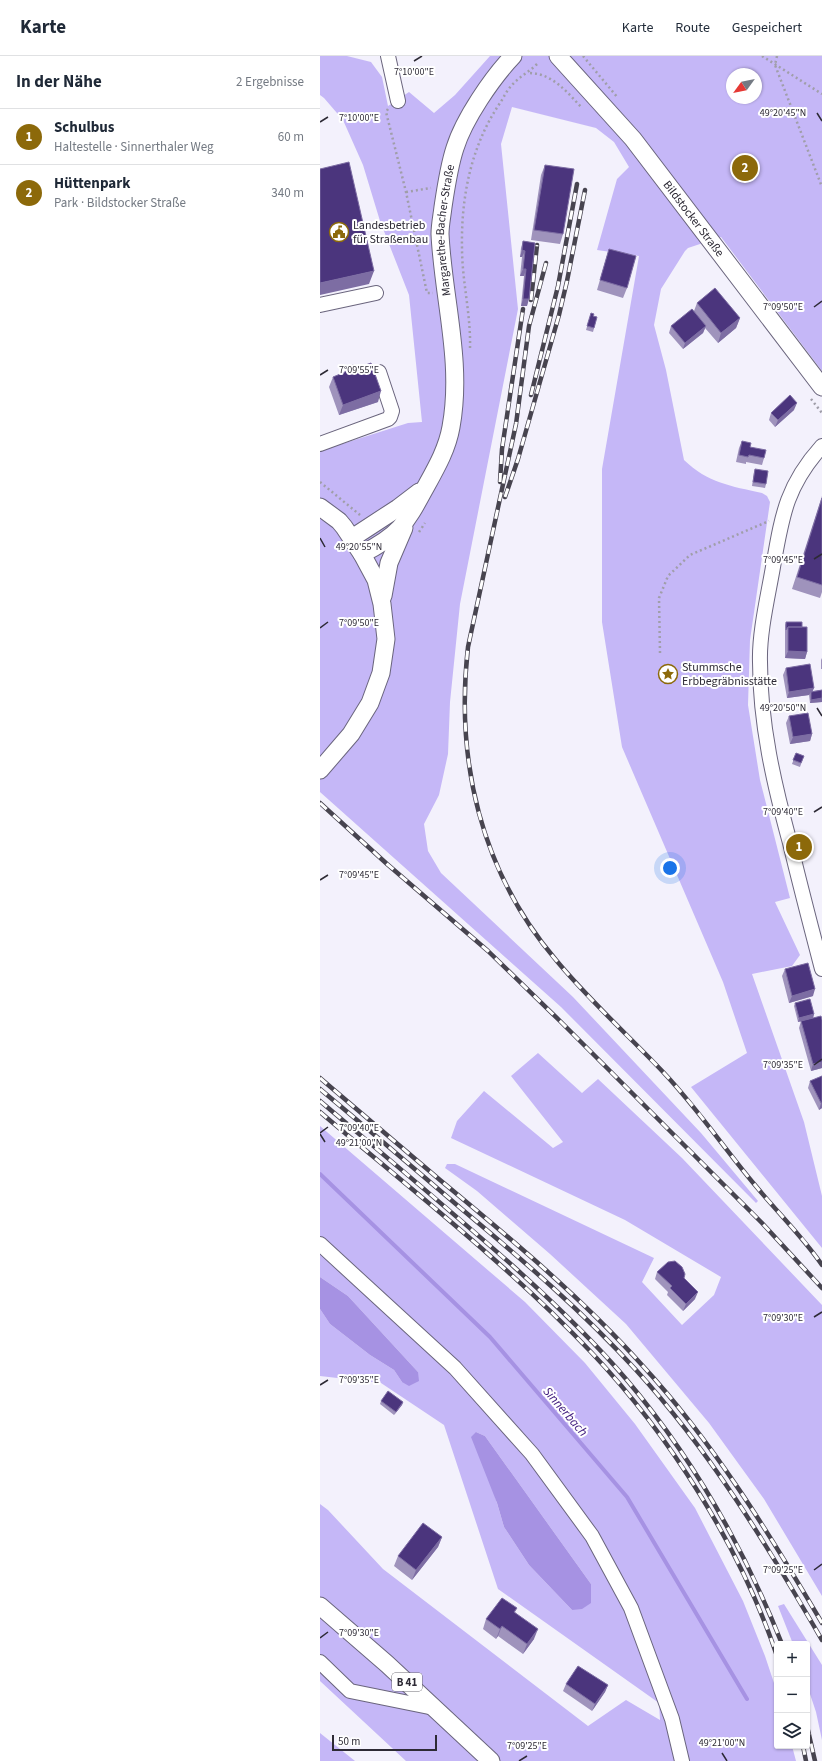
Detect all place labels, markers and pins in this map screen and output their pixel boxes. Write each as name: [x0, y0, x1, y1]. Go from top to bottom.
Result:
pin: 2: [732, 153, 758, 183]
place label: Landesbetrieb für Straßenbau: [353, 217, 428, 248]
public building icon: Landesbetrieb für Straßenbau: [328, 221, 350, 243]
place label: Stummsche Erbbegräbnisstätte: [682, 659, 777, 690]
place icon: Stummsche Erbbegräbnisstätte: [657, 663, 679, 685]
pin: 1: [786, 832, 812, 862]

